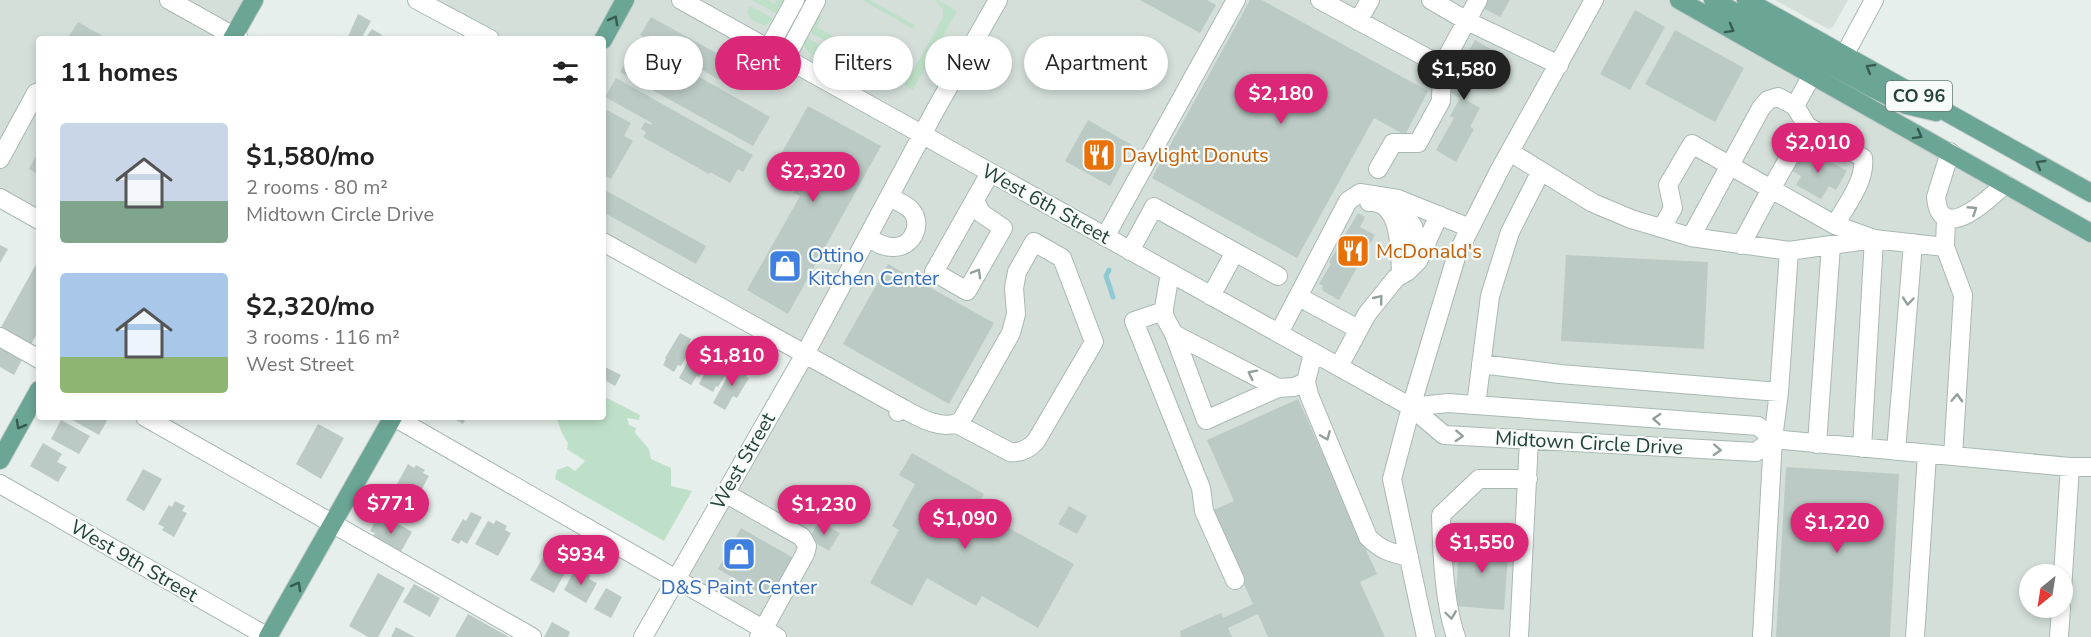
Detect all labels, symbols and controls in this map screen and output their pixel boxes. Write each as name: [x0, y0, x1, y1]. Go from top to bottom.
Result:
one-way arrow: [607, 16, 618, 26]
one-way arrow: [1723, 22, 1734, 33]
chip: Buy: [624, 36, 703, 90]
chip: Rent: [715, 36, 801, 90]
chip: Filters: [813, 36, 913, 90]
chip: New: [925, 36, 1012, 90]
chip: Apartment: [1024, 36, 1168, 90]
pin: $1,580: [1415, 50, 1513, 101]
text: 11 homes: [60, 55, 178, 90]
icon: filters: [549, 56, 582, 89]
text: $1,580: [1432, 56, 1496, 83]
one-way arrow: [1866, 64, 1876, 75]
pin: $2,180: [1232, 74, 1330, 125]
text: $2,180: [1249, 80, 1313, 107]
road number: CO 96: [1886, 81, 1952, 111]
pin: $2,010: [1769, 123, 1867, 174]
one-way arrow: [1912, 127, 1922, 139]
text: $2,010: [1786, 129, 1850, 156]
restaurant icon: Daylight Donuts: [1081, 137, 1117, 173]
text: $1,580/mo: [246, 139, 375, 174]
place label: Daylight Donuts: [1122, 142, 1269, 169]
icon: home: [108, 147, 180, 219]
pin: $2,320: [764, 152, 862, 203]
street label: West 6th Street: [977, 157, 1116, 251]
text: $2,320: [781, 158, 845, 185]
one-way arrow: [2036, 160, 2046, 172]
text: 2 rooms · 80 m²: [246, 174, 388, 201]
text: Midtown Circle Drive: [246, 201, 434, 228]
one-way arrow: [1966, 207, 1977, 218]
restaurant icon: McDonald's: [1335, 233, 1371, 269]
place label: McDonald's: [1376, 238, 1482, 265]
place label: Ottino Kitchen Center: [808, 242, 939, 292]
shop icon: Ottino Kitchen Center: [767, 248, 803, 284]
one-way arrow: [970, 269, 981, 279]
text: $2,320/mo: [246, 289, 375, 324]
one-way arrow: [1372, 294, 1383, 305]
icon: home: [108, 297, 180, 369]
one-way arrow: [1902, 297, 1915, 306]
text: 3 rooms · 116 m²: [246, 324, 400, 351]
pin: $1,810: [683, 336, 781, 387]
text: $1,810: [700, 342, 764, 369]
text: West Street: [246, 351, 354, 378]
one-way arrow: [1247, 370, 1258, 381]
one-way arrow: [1950, 393, 1963, 402]
street label: West Street: [704, 407, 782, 514]
one-way arrow: [1653, 412, 1662, 425]
one-way arrow: [15, 419, 27, 429]
street label: Midtown Circle Drive: [1494, 425, 1684, 461]
one-way arrow: [1454, 429, 1464, 442]
one-way arrow: [1319, 430, 1331, 441]
one-way arrow: [1712, 444, 1721, 457]
pin: $771: [355, 484, 427, 535]
pin: $1,230: [775, 485, 873, 536]
text: $771: [367, 490, 415, 517]
text: $1,230: [792, 491, 856, 518]
pin: $1,090: [916, 499, 1014, 550]
pin: $1,220: [1788, 503, 1886, 554]
text: $1,090: [933, 505, 997, 532]
text: $1,220: [1805, 509, 1869, 536]
street label: West 9th Street: [65, 514, 204, 609]
pin: $1,550: [1433, 523, 1531, 574]
text: $1,550: [1450, 529, 1514, 556]
pin: $934: [545, 535, 617, 586]
shop icon: D&S Paint Center: [721, 536, 757, 572]
text: $934: [557, 541, 605, 568]
north arrow: [2019, 564, 2073, 618]
map controls: [2019, 564, 2073, 618]
place label: D&S Paint Center: [661, 574, 817, 601]
one-way arrow: [290, 582, 301, 592]
one-way arrow: [1444, 610, 1456, 620]

